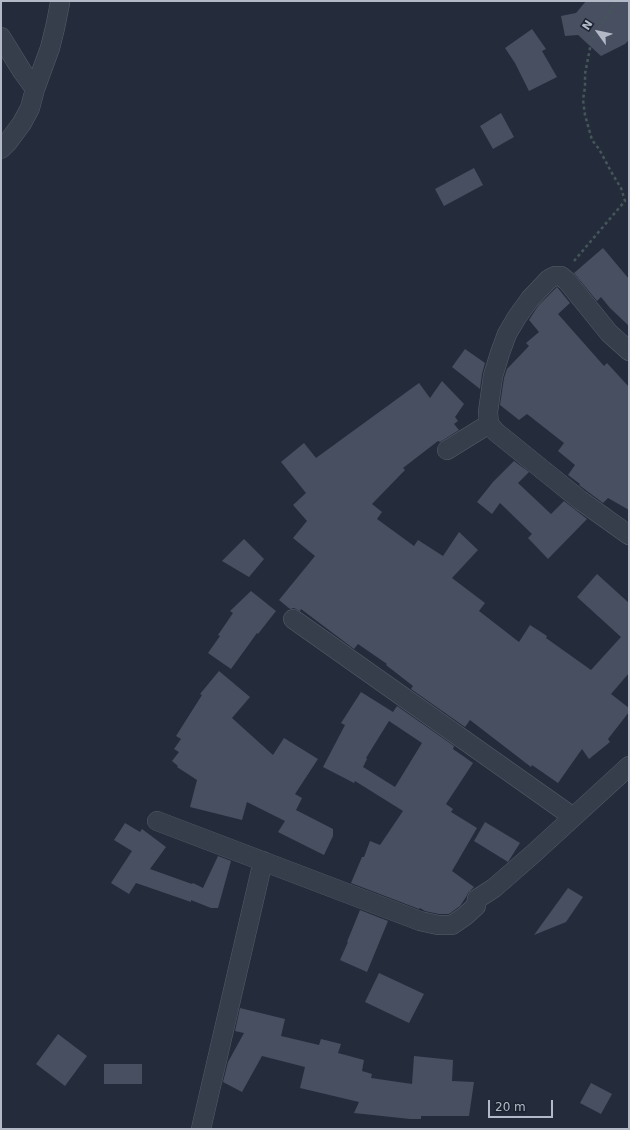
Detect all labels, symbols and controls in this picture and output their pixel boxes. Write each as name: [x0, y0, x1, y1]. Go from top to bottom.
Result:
north arrow: [578, 12, 618, 52]
text: N: [580, 18, 595, 33]
scale bar: [490, 1092, 555, 1118]
text: 20 m: [495, 1100, 526, 1114]

